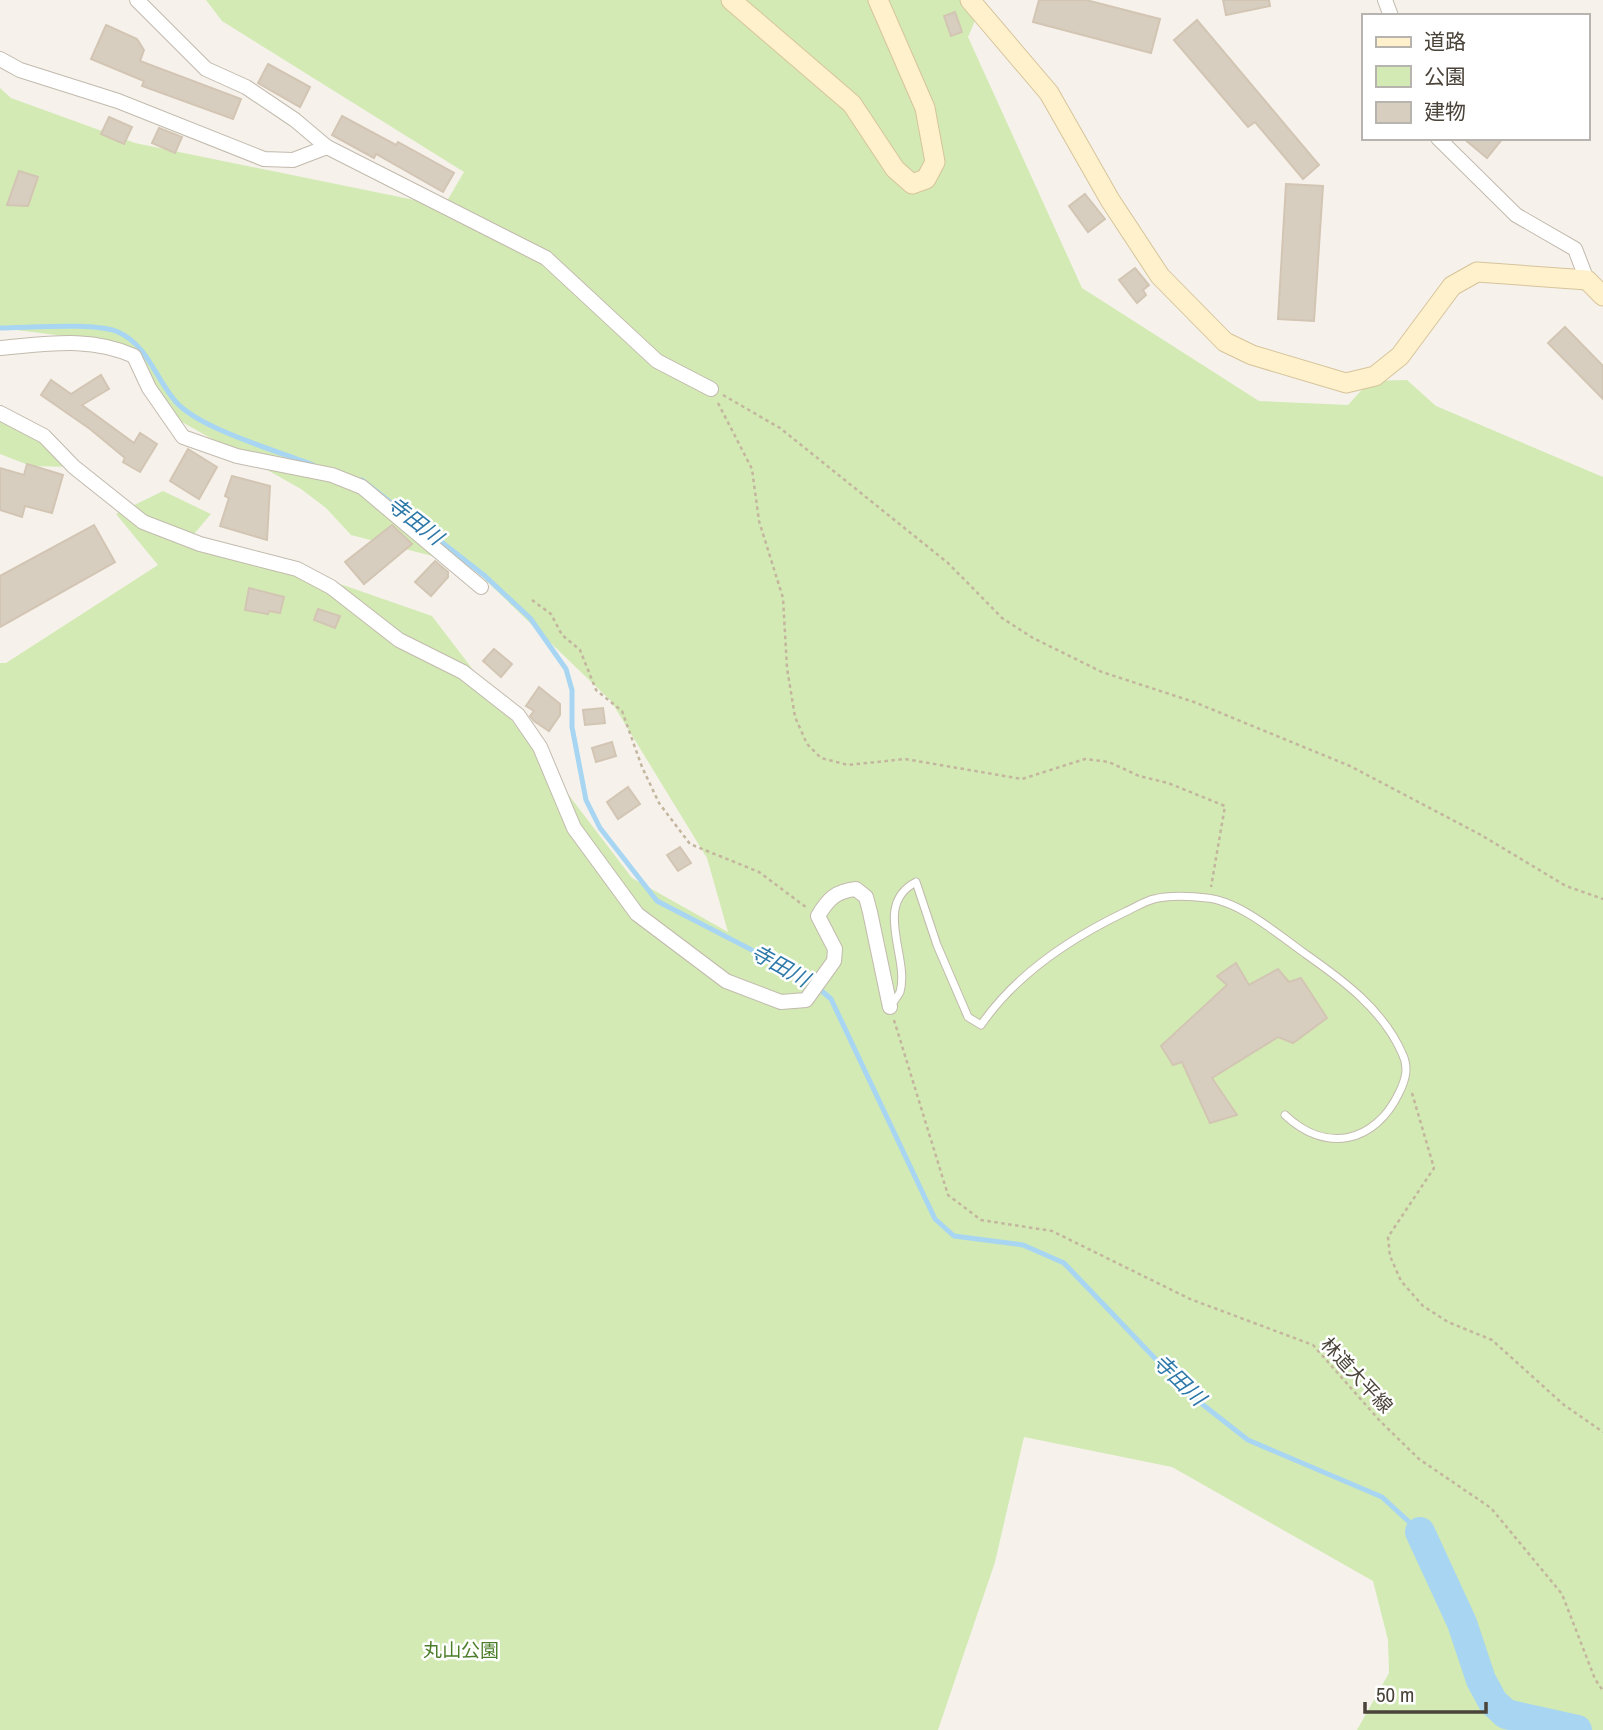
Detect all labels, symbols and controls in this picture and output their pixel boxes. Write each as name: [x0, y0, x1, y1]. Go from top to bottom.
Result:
legend: [1362, 14, 1589, 140]
text: 道路: [1424, 27, 1466, 56]
text: 公園: [1424, 62, 1466, 91]
text: 建物: [1424, 97, 1466, 126]
water label: 寺田川: [382, 490, 451, 553]
water label: 寺田川: [746, 938, 817, 994]
street label: 林道大平線: [1315, 1331, 1399, 1419]
water label: 寺田川: [1147, 1347, 1214, 1413]
park label: 丸山公園: [423, 1637, 499, 1663]
scale bar: [1365, 1670, 1486, 1714]
text: 50 m: [1376, 1680, 1414, 1709]

